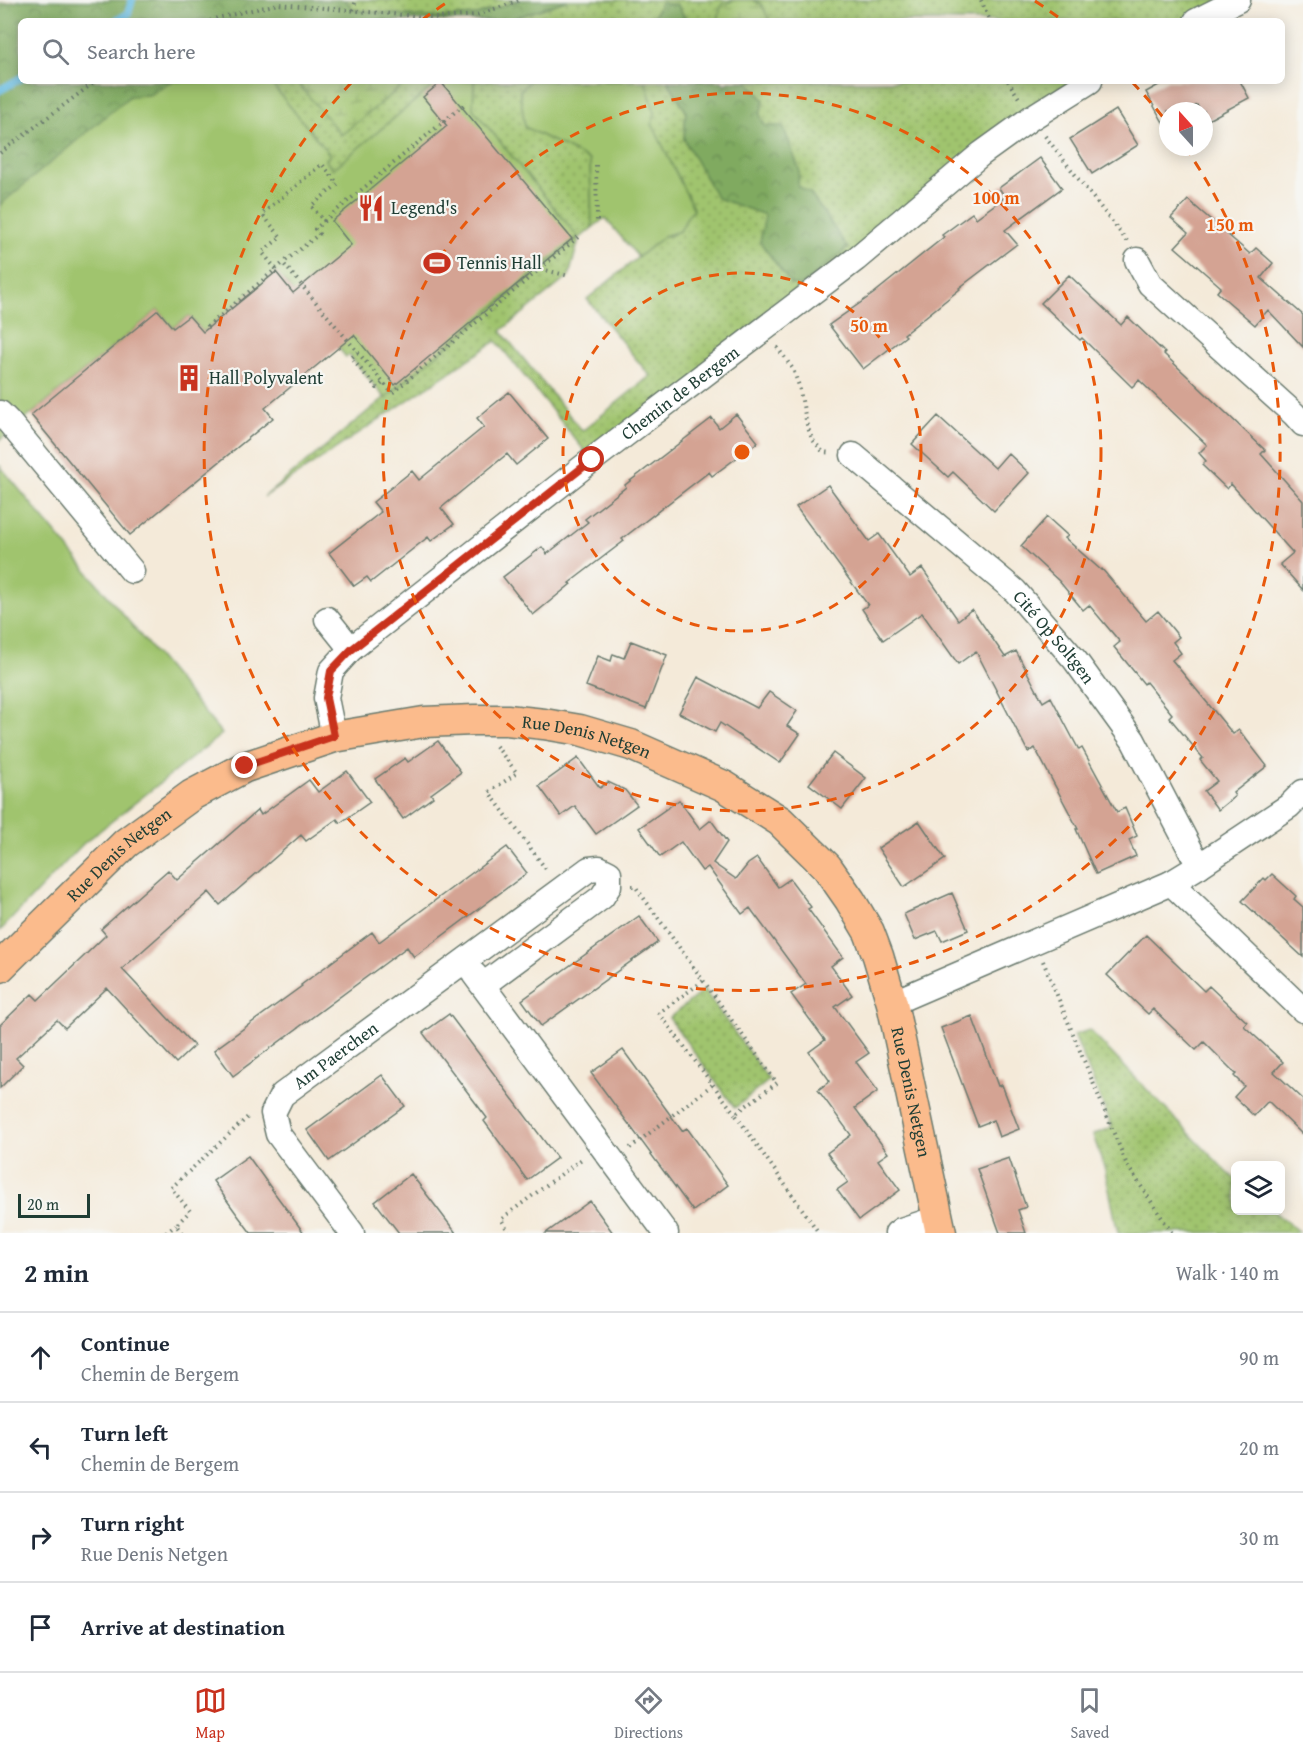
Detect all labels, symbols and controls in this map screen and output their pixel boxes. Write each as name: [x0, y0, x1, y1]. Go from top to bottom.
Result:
search box: [18, 18, 1285, 84]
icon: search: [39, 35, 72, 68]
text: Search here: [87, 35, 196, 67]
north arrow: [1159, 102, 1213, 156]
text: 100 m: [972, 184, 1020, 211]
restaurant icon: Legend's: [356, 193, 386, 223]
place label: Legend's: [391, 194, 457, 221]
text: 150 m: [1206, 211, 1254, 238]
sports icon: Tennis Hall: [422, 248, 452, 278]
place label: Tennis Hall: [457, 249, 542, 276]
text: 50 m: [850, 312, 889, 339]
street label: Chemin de Bergem: [615, 338, 745, 446]
building icon: Hall Polyvalent: [174, 363, 204, 393]
place label: Hall Polyvalent: [209, 364, 324, 391]
centre of rings: [732, 442, 752, 462]
route start: [578, 446, 604, 472]
street label: Cité Op Soltgen: [1007, 584, 1102, 689]
street label: Rue Denis Netgen: [521, 708, 656, 765]
route end: [231, 752, 257, 778]
street label: Rue Denis Netgen: [60, 800, 177, 908]
street label: Am Paerchen: [287, 1015, 384, 1096]
street label: Rue Denis Netgen: [884, 1024, 938, 1159]
map controls: [1231, 1161, 1285, 1215]
button: layers: [1231, 1161, 1285, 1215]
scale bar: [18, 1191, 90, 1218]
text: 20 m: [27, 1192, 59, 1216]
text: 2 min: [24, 1253, 89, 1292]
text: Walk · 140 m: [1176, 1258, 1279, 1287]
text: Continue: [81, 1327, 170, 1359]
icon: ahead: [24, 1341, 57, 1374]
text: 90 m: [1239, 1343, 1279, 1372]
text: Chemin de Bergem: [81, 1359, 239, 1388]
text: Turn left: [81, 1417, 168, 1449]
icon: left: [24, 1431, 57, 1464]
text: 20 m: [1239, 1433, 1279, 1462]
text: Chemin de Bergem: [81, 1449, 239, 1478]
text: Turn right: [81, 1507, 184, 1539]
icon: right: [24, 1521, 57, 1554]
text: 30 m: [1239, 1523, 1279, 1552]
text: Rue Denis Netgen: [81, 1539, 228, 1568]
icon: arrive: [24, 1611, 57, 1644]
text: Arrive at destination: [81, 1611, 285, 1643]
tab: Map: [194, 1684, 227, 1744]
tab: Directions: [614, 1684, 683, 1744]
tab: Saved: [1070, 1684, 1109, 1744]

